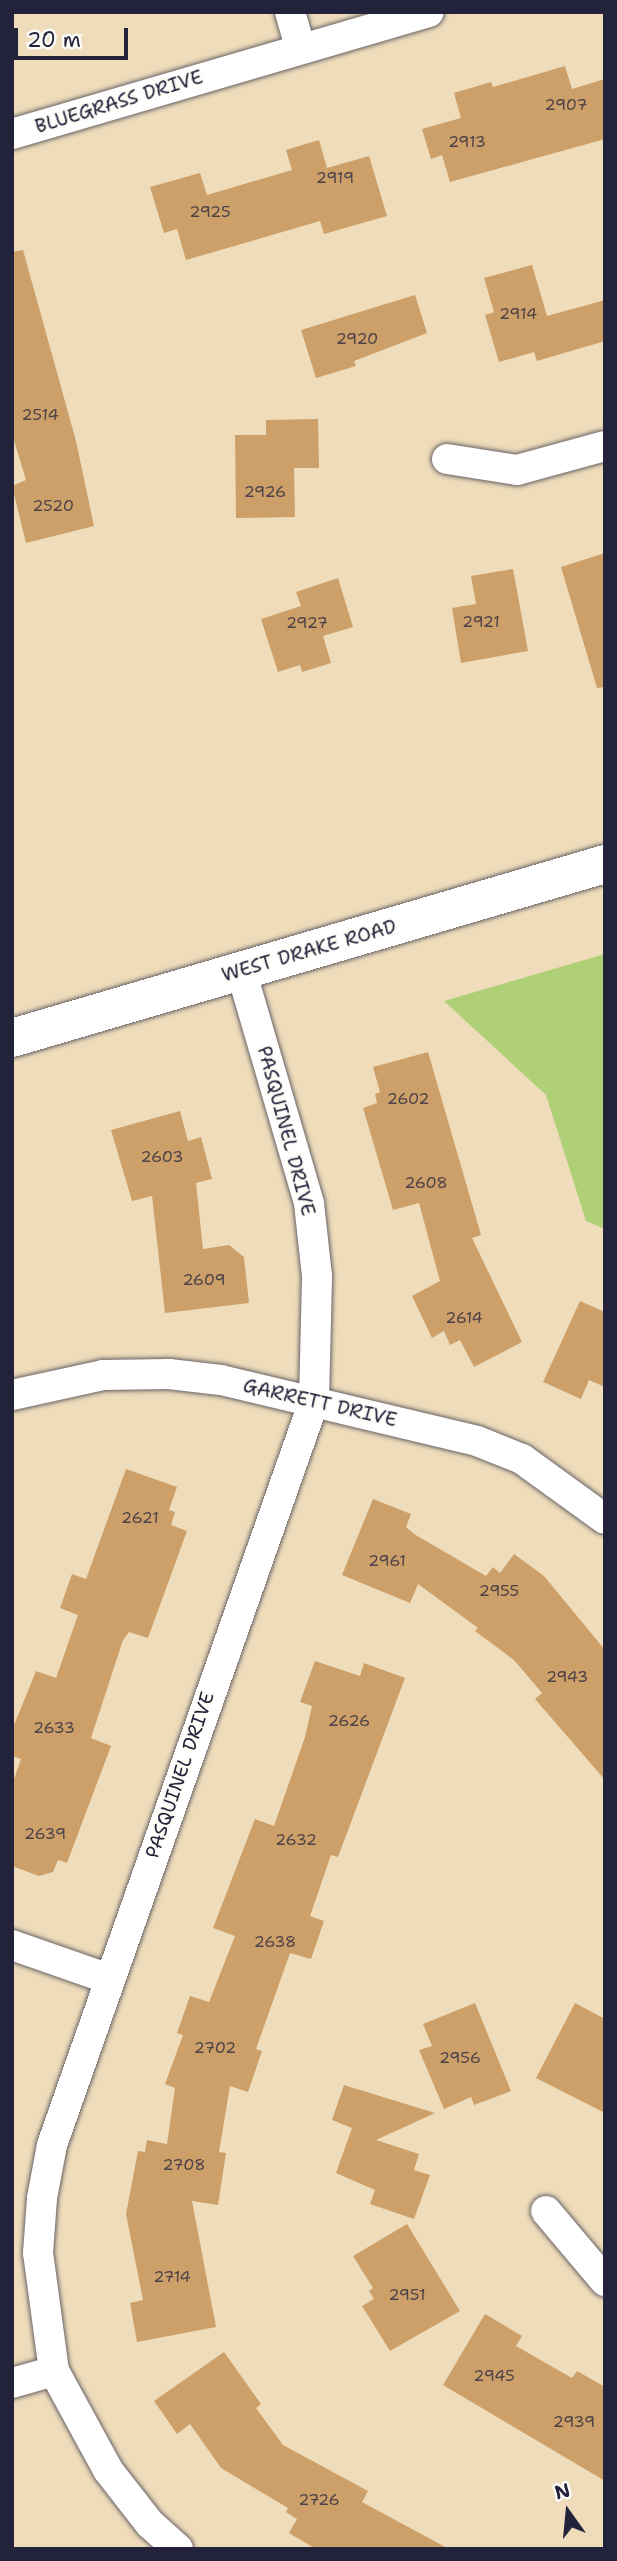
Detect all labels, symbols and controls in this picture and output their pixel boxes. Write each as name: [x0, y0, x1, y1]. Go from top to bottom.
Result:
scale bar: [18, 14, 131, 58]
text: 20 m: [27, 26, 81, 54]
street label: BLUEGRASS DRIVE: [32, 66, 206, 138]
house number: 2907: [545, 95, 587, 115]
house number: 2913: [448, 132, 486, 152]
house number: 2919: [316, 168, 354, 188]
house number: 2925: [189, 202, 231, 222]
house number: 2914: [499, 304, 537, 324]
house number: 2920: [336, 329, 378, 349]
house number: 2514: [21, 405, 59, 425]
house number: 2926: [244, 482, 286, 502]
house number: 2520: [32, 496, 74, 516]
house number: 2921: [462, 612, 500, 632]
house number: 2927: [286, 613, 328, 633]
street label: WEST DRAKE ROAD: [219, 915, 399, 987]
street label: PASQUINEL DRIVE: [252, 1044, 320, 1218]
house number: 2602: [387, 1089, 429, 1109]
house number: 2603: [141, 1147, 183, 1167]
house number: 2608: [404, 1173, 448, 1193]
house number: 2609: [182, 1270, 226, 1290]
house number: 2614: [445, 1308, 483, 1328]
street label: GARRETT DRIVE: [241, 1374, 399, 1432]
house number: 2621: [121, 1508, 159, 1528]
house number: 2961: [368, 1551, 406, 1571]
house number: 2955: [479, 1581, 519, 1601]
house number: 2943: [546, 1667, 588, 1687]
street label: PASQUINEL DRIVE: [141, 1689, 219, 1861]
house number: 2626: [328, 1711, 370, 1731]
house number: 2633: [33, 1718, 75, 1738]
house number: 2639: [24, 1824, 66, 1844]
house number: 2632: [275, 1830, 317, 1850]
house number: 2638: [254, 1932, 296, 1952]
house number: 2702: [194, 2038, 236, 2058]
house number: 2956: [439, 2048, 481, 2068]
house number: 2708: [162, 2155, 206, 2175]
house number: 2714: [153, 2267, 191, 2287]
house number: 2951: [388, 2285, 426, 2305]
house number: 2945: [473, 2366, 515, 2386]
house number: 2939: [553, 2412, 595, 2432]
north arrow: [533, 2477, 603, 2547]
text: N: [552, 2477, 573, 2505]
house number: 2726: [298, 2490, 340, 2510]

